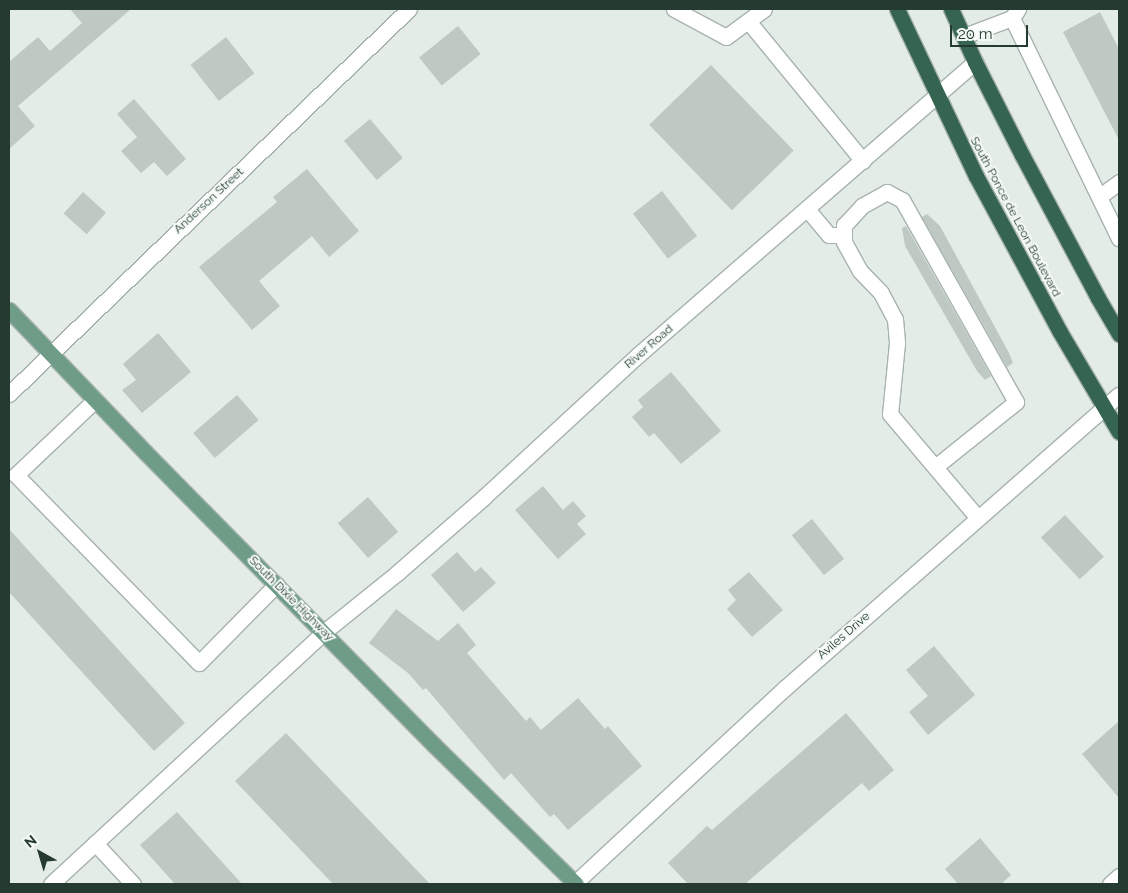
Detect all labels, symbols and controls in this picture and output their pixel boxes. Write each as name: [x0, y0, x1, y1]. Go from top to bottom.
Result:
scale bar: [953, 15, 1030, 47]
text: 20 m: [958, 25, 993, 43]
street label: South Ponce de Leon Boulevard: [967, 135, 1063, 299]
street label: Anderson Street: [171, 165, 247, 237]
street label: River Road: [622, 322, 676, 372]
street label: South Dixie Highway: [246, 554, 336, 644]
street label: Aviles Drive: [815, 609, 873, 663]
north arrow: [15, 828, 65, 878]
text: N: [21, 832, 40, 851]

